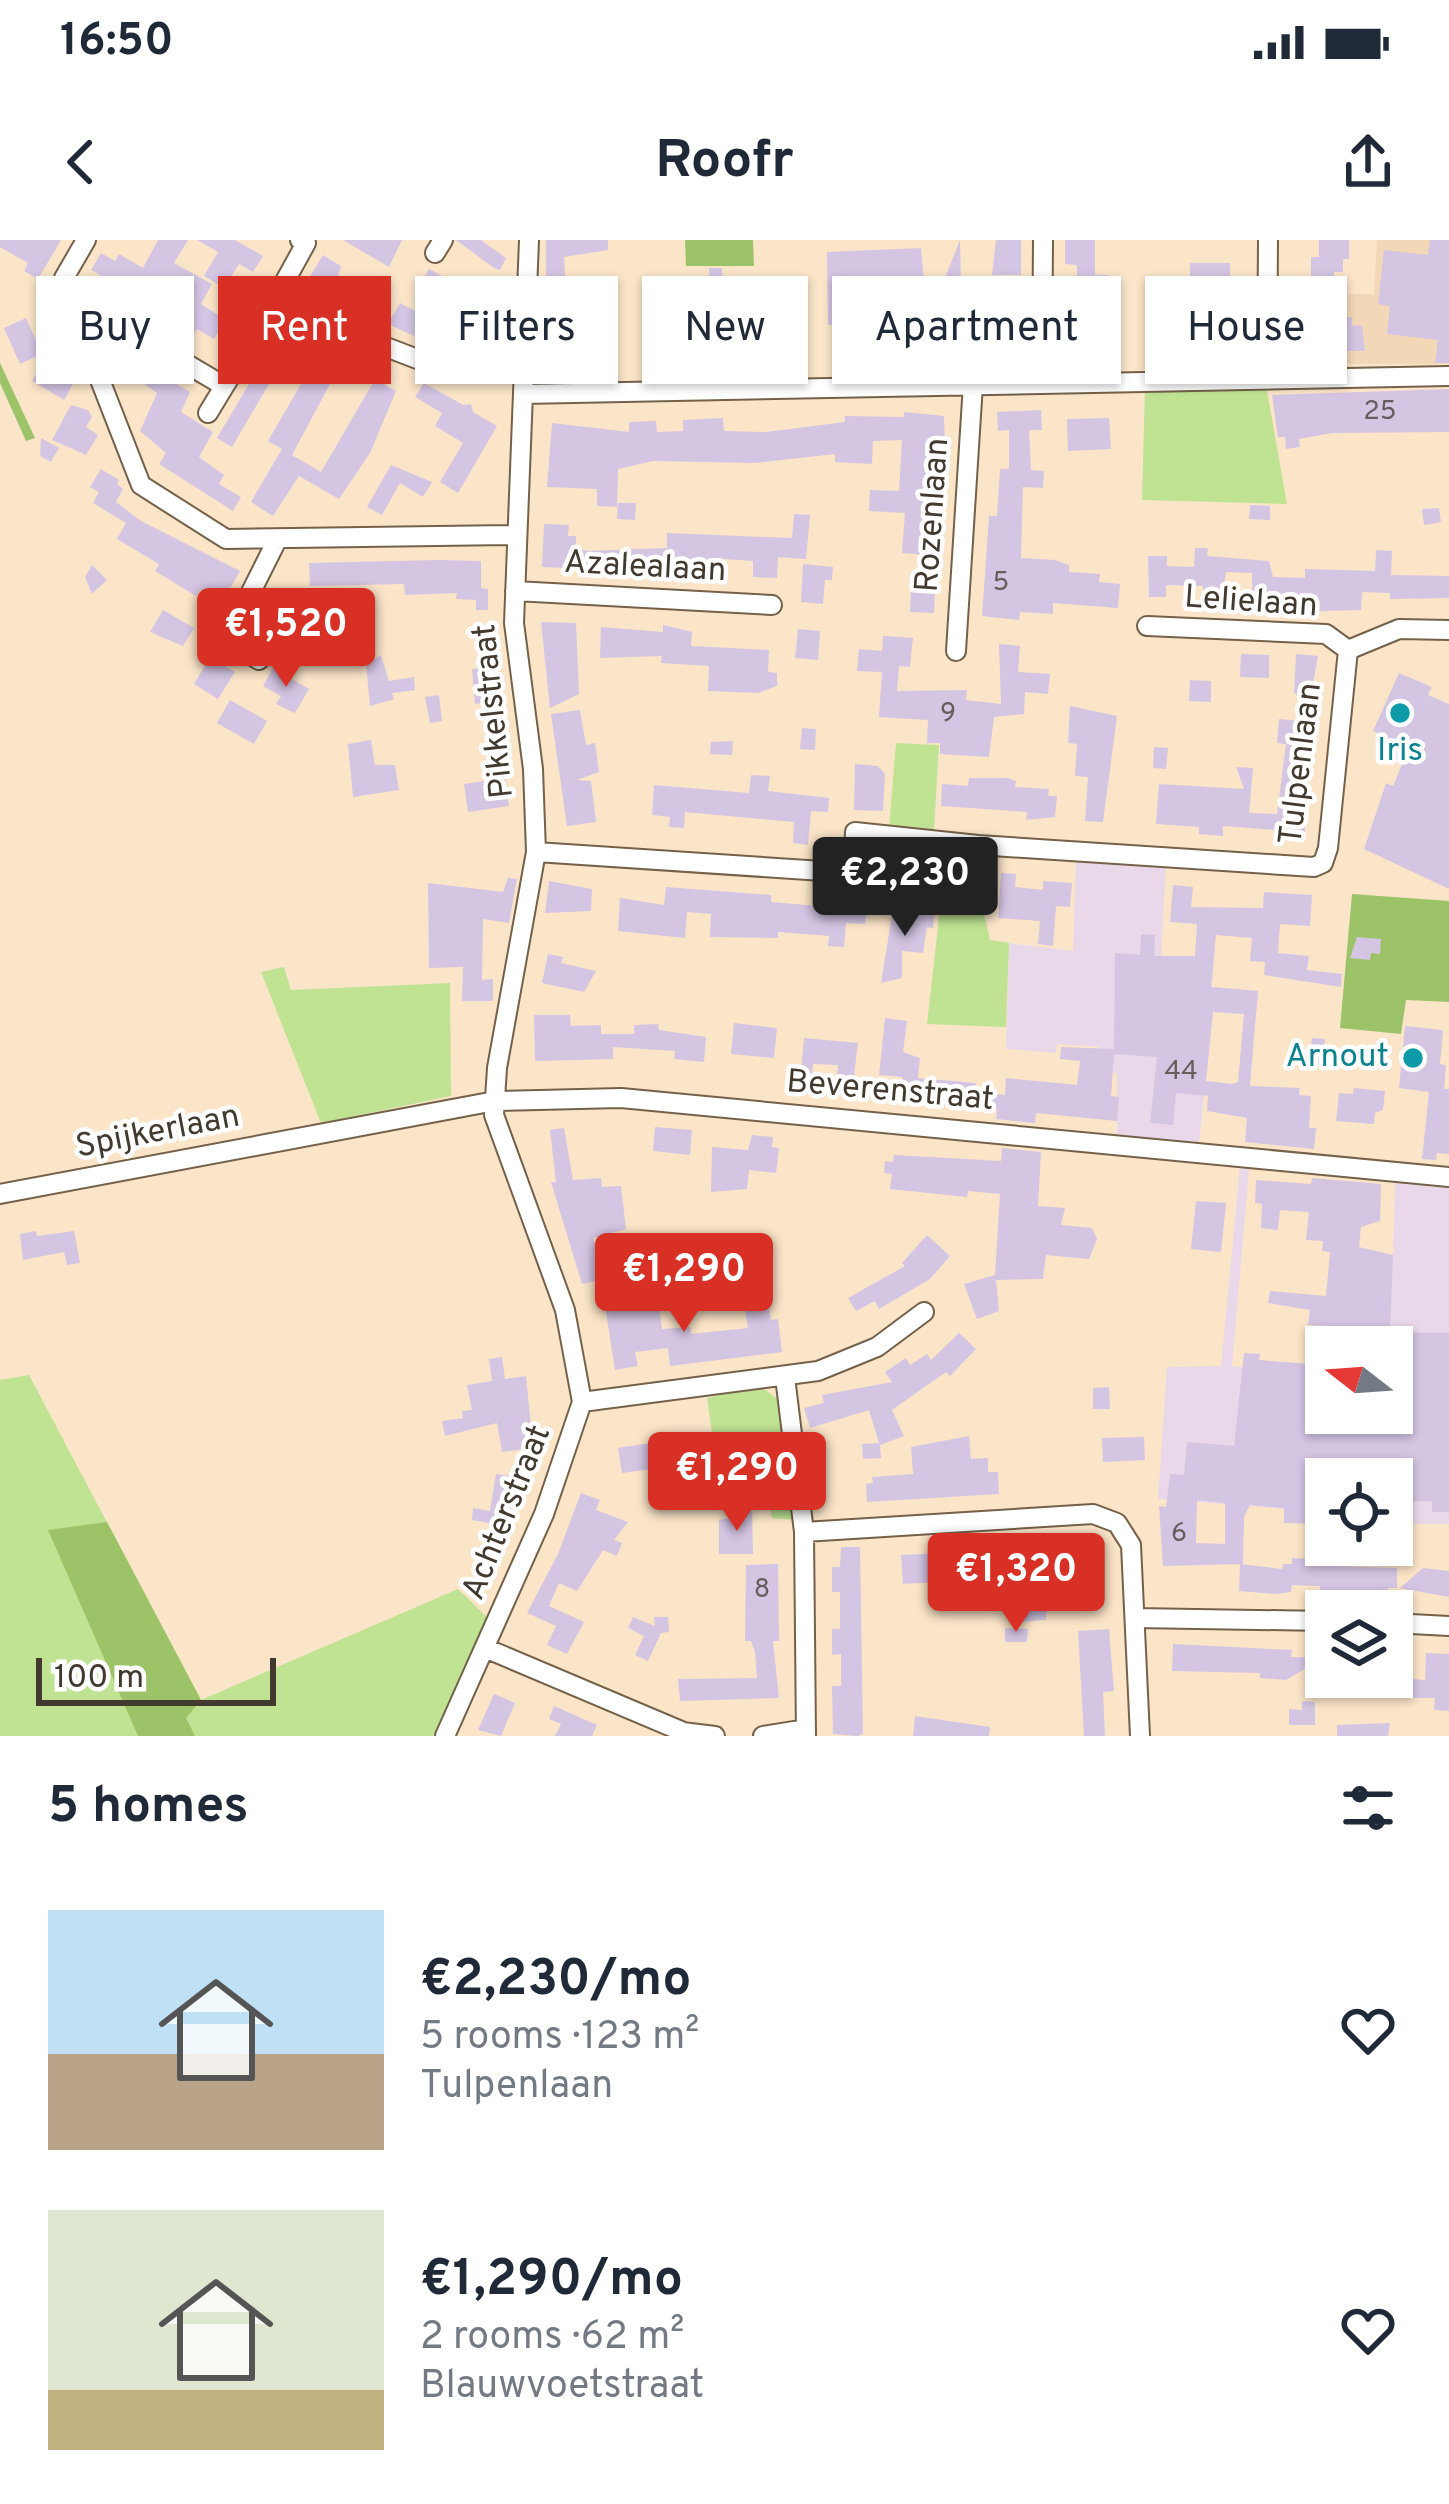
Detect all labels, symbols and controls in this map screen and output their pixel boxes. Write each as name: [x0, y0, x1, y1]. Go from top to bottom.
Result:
text: 16:50: [60, 14, 174, 71]
text: Roofr: [655, 128, 794, 197]
icon: back: [48, 129, 114, 195]
icon: share: [1335, 129, 1401, 195]
chip: Buy: [36, 276, 194, 384]
chip: Rent: [218, 276, 391, 384]
chip: Filters: [415, 276, 618, 384]
chip: New: [642, 276, 808, 384]
chip: Apartment: [832, 276, 1121, 384]
chip: House: [1145, 276, 1347, 384]
house number: 25: [1363, 395, 1397, 429]
street label: Rozenlaan: [908, 436, 960, 594]
street label: Azalealaan: [563, 543, 727, 593]
house number: 5: [993, 566, 1009, 600]
street label: Lelielaan: [1183, 577, 1319, 629]
pin: €1,520: [188, 588, 384, 690]
text: €1,520: [224, 602, 348, 651]
street label: Pikkelstraat: [465, 622, 525, 800]
street label: Tulpenlaan: [1271, 680, 1333, 848]
house number: 9: [940, 697, 956, 731]
marker: Iris: [1387, 700, 1413, 726]
place label: Iris: [1377, 731, 1423, 773]
pin: €2,230: [807, 837, 1003, 939]
text: €2,230: [840, 851, 970, 900]
place label: Arnout: [1285, 1037, 1389, 1079]
marker: Arnout: [1400, 1045, 1426, 1071]
house number: 44: [1164, 1055, 1198, 1089]
street label: Beverenstraat: [785, 1062, 995, 1122]
street label: Spijkerlaan: [73, 1097, 243, 1169]
pin: €1,290: [586, 1233, 782, 1335]
text: €1,290: [622, 1247, 746, 1296]
north arrow: [1305, 1326, 1413, 1434]
map controls: [1305, 1326, 1413, 1698]
street label: Achterstraat: [454, 1419, 562, 1607]
pin: €1,290: [639, 1432, 835, 1534]
text: €1,290: [675, 1446, 799, 1495]
button: locate: [1305, 1458, 1413, 1566]
house number: 6: [1171, 1517, 1187, 1551]
pin: €1,320: [918, 1533, 1114, 1635]
text: €1,320: [955, 1547, 1077, 1596]
house number: 8: [754, 1573, 770, 1607]
button: layers: [1305, 1590, 1413, 1698]
scale bar: [36, 1652, 276, 1705]
text: 100 m: [54, 1658, 144, 1700]
icon: filters: [1335, 1775, 1401, 1841]
text: 5 homes: [48, 1776, 249, 1841]
text: €2,230/mo: [420, 1949, 691, 2014]
icon: home: [144, 1958, 288, 2102]
icon: heart: [1335, 1997, 1401, 2063]
text: 5 rooms · 123 m²: [420, 2014, 699, 2063]
text: Tulpenlaan: [420, 2063, 613, 2112]
text: €1,290/mo: [420, 2249, 683, 2314]
icon: home: [144, 2258, 288, 2402]
icon: heart: [1335, 2297, 1401, 2363]
text: 2 rooms · 62 m²: [420, 2314, 684, 2363]
text: Blauwvoetstraat: [420, 2363, 704, 2412]

